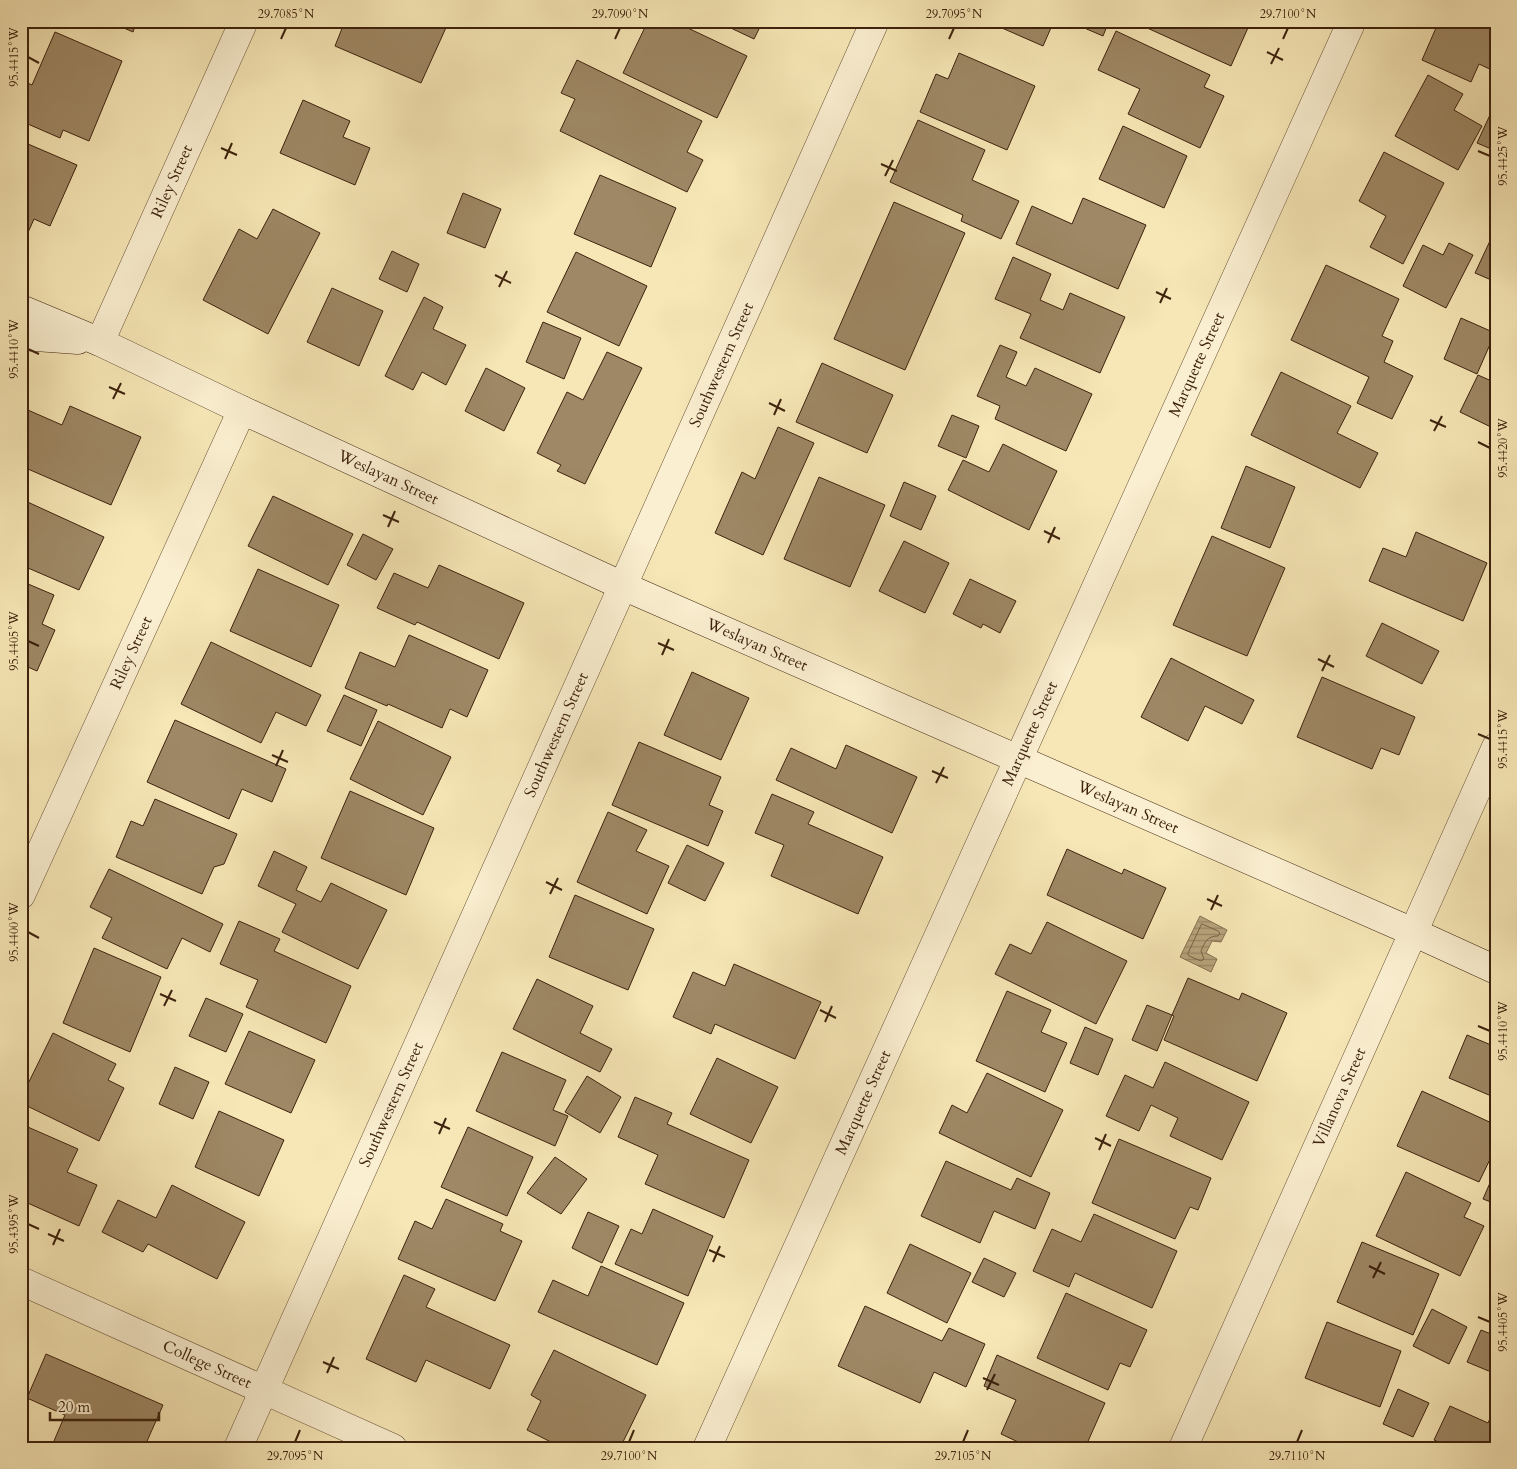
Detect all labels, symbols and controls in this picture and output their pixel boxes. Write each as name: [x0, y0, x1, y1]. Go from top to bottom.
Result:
text: 29.7085°N: [258, 6, 315, 22]
text: 29.7090°N: [592, 6, 649, 22]
text: 29.7095°N: [926, 6, 983, 22]
text: 29.7100°N: [1260, 6, 1317, 22]
text: 95.4415°W: [6, 27, 22, 87]
text: 95.4425°W: [1495, 126, 1511, 186]
street label: Riley Street: [146, 141, 198, 222]
street label: Southwestern Street: [684, 299, 759, 431]
street label: Marquette Street: [1163, 309, 1230, 420]
text: 95.4410°W: [6, 319, 22, 379]
text: 95.4420°W: [1495, 418, 1511, 478]
street label: Weslayan Street: [333, 444, 442, 510]
text: 95.4405°W: [6, 611, 22, 671]
street label: Weslayan Street: [702, 612, 811, 677]
street label: Riley Street: [105, 613, 158, 693]
street label: Southwestern Street: [519, 669, 594, 801]
street label: Marquette Street: [997, 678, 1063, 789]
text: 95.4415°W: [1495, 709, 1511, 769]
street label: Weslayan Street: [1073, 775, 1182, 839]
text: 95.4400°W: [6, 902, 22, 962]
text: 95.4410°W: [1495, 1001, 1511, 1061]
street label: Southwestern Street: [354, 1039, 429, 1171]
street label: Villanova Street: [1308, 1044, 1371, 1151]
street label: Marquette Street: [830, 1047, 896, 1158]
text: 95.4395°W: [6, 1194, 22, 1254]
text: 95.4405°W: [1495, 1292, 1511, 1352]
street label: College Street: [159, 1335, 255, 1394]
scale bar: [50, 1389, 159, 1421]
text: 20 m: [58, 1397, 90, 1417]
text: 29.7095°N: [267, 1448, 324, 1464]
text: 29.7100°N: [601, 1448, 658, 1464]
text: 29.7105°N: [935, 1448, 992, 1464]
text: 29.7110°N: [1269, 1448, 1326, 1464]

